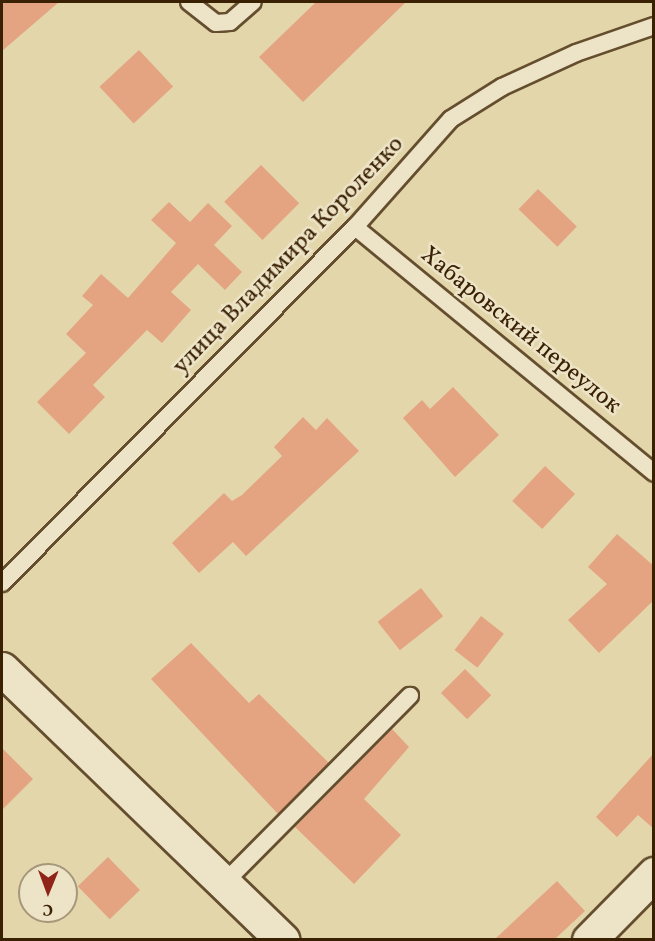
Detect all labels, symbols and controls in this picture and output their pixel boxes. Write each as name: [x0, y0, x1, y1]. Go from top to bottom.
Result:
street label: улица Владимира Короленко: [167, 131, 411, 381]
street label: Хабаровский переулок: [414, 241, 626, 421]
north arrow: [18, 863, 78, 923]
text: С: [42, 898, 53, 920]

